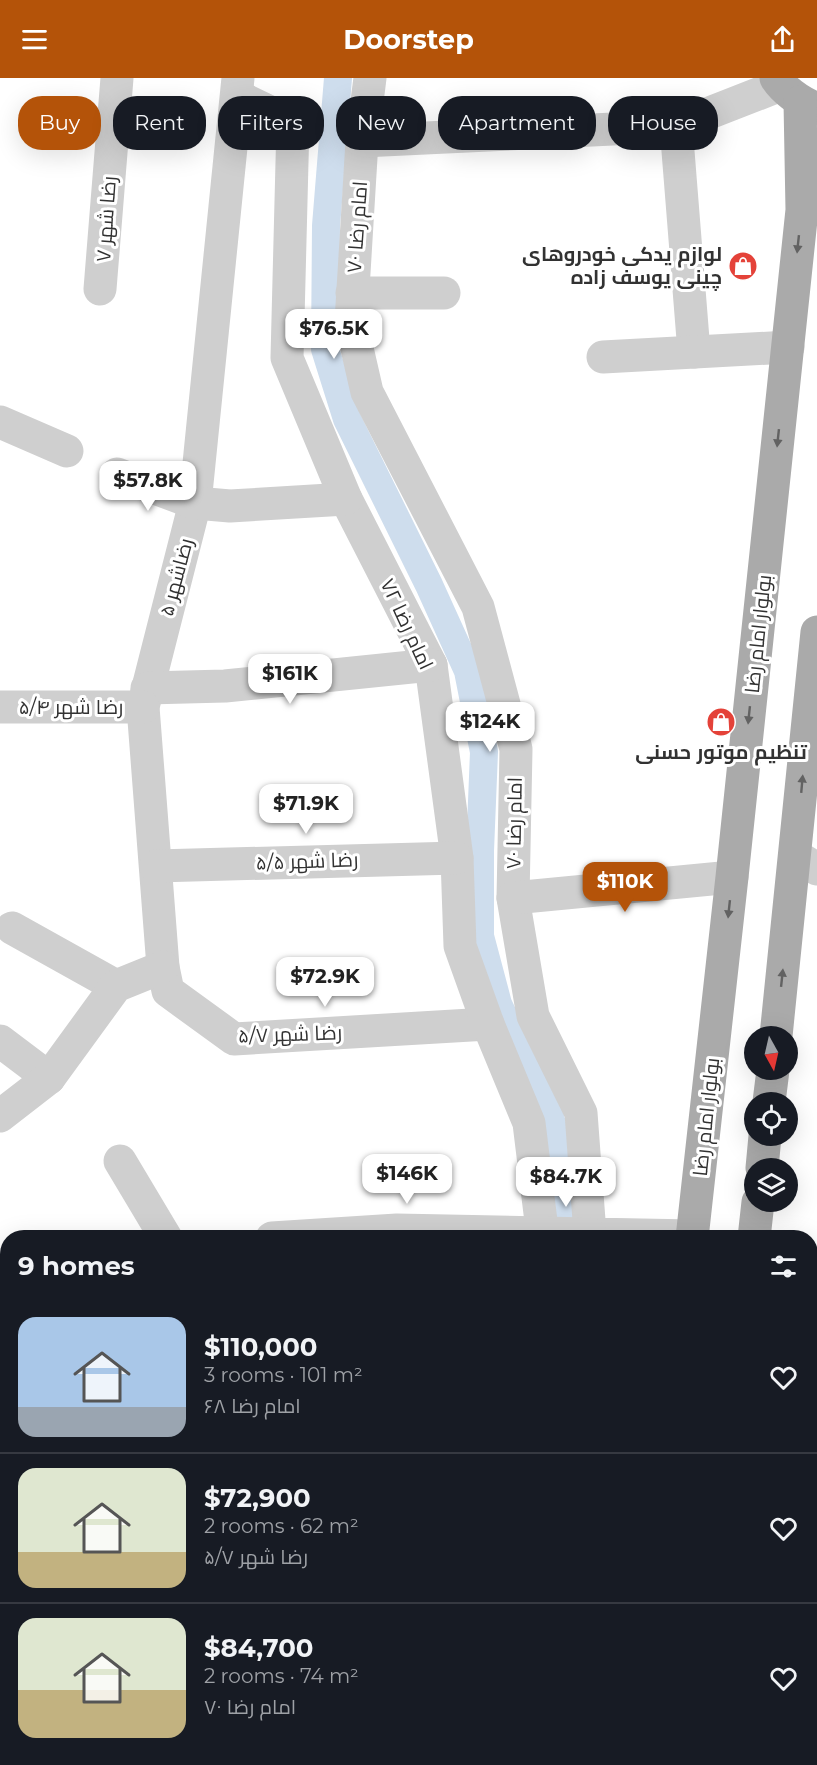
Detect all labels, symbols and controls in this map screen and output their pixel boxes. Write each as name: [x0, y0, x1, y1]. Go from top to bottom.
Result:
icon: menu: [18, 23, 51, 56]
text: Doorstep: [343, 23, 474, 56]
icon: share: [766, 23, 799, 56]
chip: Buy: [18, 96, 101, 150]
chip: Rent: [113, 96, 206, 150]
chip: Filters: [218, 96, 324, 150]
chip: New: [336, 96, 426, 150]
chip: Apartment: [438, 96, 596, 150]
chip: House: [608, 96, 718, 150]
street label: رضا شهر ۷: [91, 175, 122, 263]
street label: امام رضا ۷۰: [342, 180, 374, 274]
one-way arrow: [793, 234, 803, 253]
place label: لوازم یدکی خودروهای چینی یوسف زاده: [522, 242, 722, 291]
shop icon: لوازم یدکی خودروهای چینی یوسف زاده: [727, 250, 759, 282]
pin: $76.5K: [285, 309, 383, 360]
text: $76.5K: [299, 316, 369, 340]
one-way arrow: [773, 428, 783, 447]
pin: $57.8K: [99, 461, 197, 512]
text: $57.8K: [113, 468, 183, 492]
street label: رضاشهر ۵: [154, 536, 199, 619]
street label: بولوار امام رضا: [740, 573, 778, 695]
street label: امام رضا ۷۲: [374, 575, 439, 674]
pin: $161K: [248, 654, 332, 705]
text: $161K: [262, 661, 318, 685]
street label: رضا شهر ۵/۴: [19, 695, 123, 720]
pin: $124K: [448, 702, 532, 753]
shop icon: تنظیم موتور حسنی: [705, 706, 737, 738]
one-way arrow: [744, 706, 754, 725]
text: $124K: [460, 709, 520, 733]
place label: تنظیم موتور حسنی: [635, 740, 808, 766]
one-way arrow: [797, 775, 807, 794]
street label: امام رضا ۷۰: [501, 777, 529, 869]
pin: $71.9K: [257, 784, 355, 835]
text: $71.9K: [273, 791, 339, 815]
street label: رضا شهر ۵/۵: [255, 847, 359, 876]
pin: $110K: [583, 862, 667, 913]
text: $110K: [597, 869, 653, 893]
one-way arrow: [724, 900, 734, 919]
pin: $72.9K: [276, 957, 374, 1008]
text: $72.9K: [290, 964, 360, 988]
one-way arrow: [778, 969, 787, 988]
street label: رضا شهر ۵/۷: [238, 1020, 342, 1049]
north arrow: [744, 1026, 798, 1080]
map controls: [744, 1026, 798, 1212]
street label: بولوار امام رضا: [688, 1056, 726, 1178]
button: locate: [744, 1092, 798, 1146]
pin: $146K: [365, 1154, 449, 1205]
pin: $84.7K: [517, 1157, 615, 1208]
button: layers: [744, 1158, 798, 1212]
text: $146K: [376, 1161, 438, 1185]
text: $84.7K: [530, 1164, 602, 1188]
text: 9 homes: [18, 1250, 135, 1282]
icon: filters: [767, 1250, 800, 1283]
text: $110,000: [204, 1331, 317, 1363]
icon: home: [66, 1341, 138, 1413]
icon: heart: [767, 1361, 800, 1394]
text: 3 rooms · 101 m²: [204, 1363, 363, 1387]
text: امام رضا ۶۸: [204, 1394, 301, 1418]
text: $72,900: [204, 1482, 311, 1514]
icon: home: [66, 1492, 138, 1564]
icon: heart: [767, 1512, 800, 1545]
text: 2 rooms · 62 m²: [204, 1514, 359, 1538]
text: رضا شهر ۵/۷: [204, 1545, 308, 1569]
text: $84,700: [204, 1632, 313, 1664]
icon: home: [66, 1642, 138, 1714]
icon: heart: [767, 1662, 800, 1695]
text: 2 rooms · 74 m²: [204, 1664, 359, 1688]
text: امام رضا ۷۰: [204, 1695, 296, 1719]

